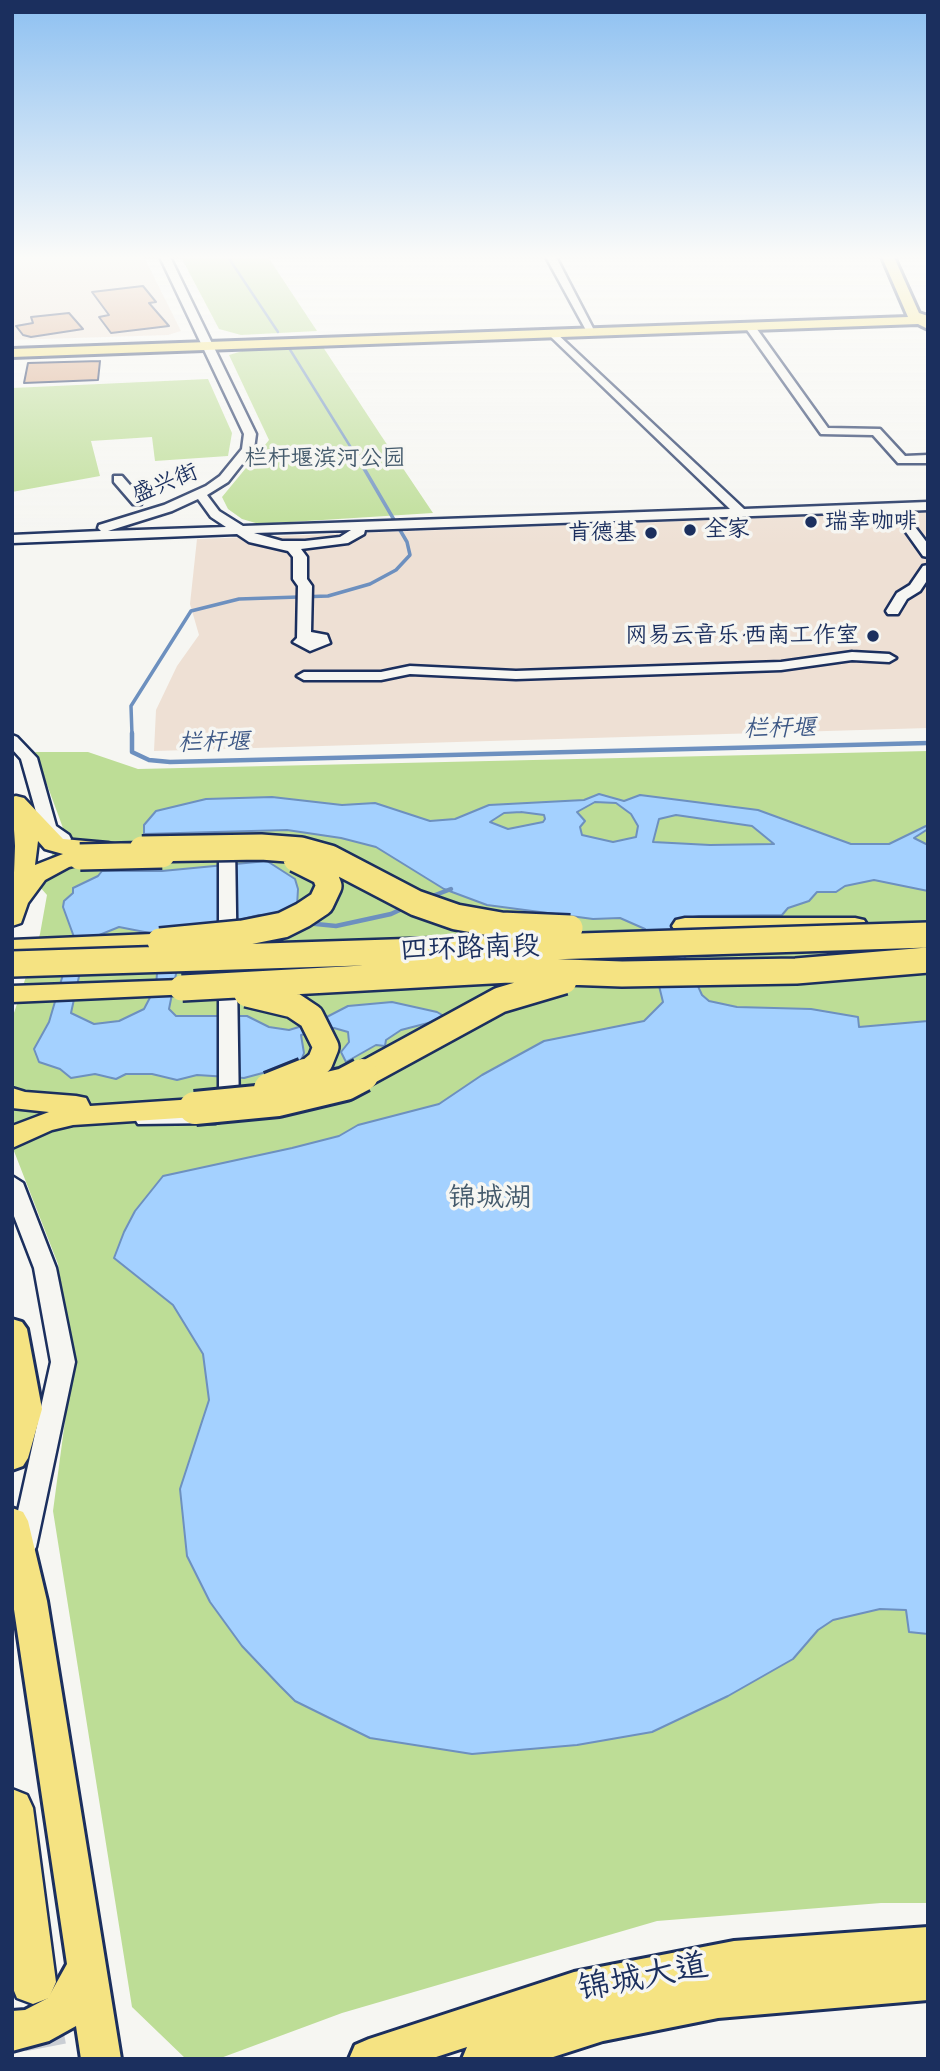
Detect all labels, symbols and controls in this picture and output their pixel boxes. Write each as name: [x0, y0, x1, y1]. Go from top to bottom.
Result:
park label: 栏杆堰滨河公园: [245, 445, 405, 473]
street label: 盛兴街: [128, 458, 202, 510]
place label: 瑞幸咖啡: [825, 508, 917, 536]
marker: 瑞幸咖啡: [803, 514, 819, 530]
place label: 全家: [704, 516, 750, 544]
place label: 肯德基: [568, 519, 637, 547]
marker: 全家: [682, 522, 698, 538]
marker: 肯德基: [643, 525, 659, 541]
place label: 网易云音乐·西南工作室: [625, 622, 859, 650]
marker: 网易云音乐·西南工作室: [865, 628, 881, 644]
water label: 栏杆堰: [744, 714, 816, 744]
water label: 栏杆堰: [178, 728, 250, 758]
street label: 四环路南段: [399, 930, 541, 968]
park label: 锦城湖: [448, 1182, 532, 1216]
street label: 锦城大道: [574, 1946, 712, 2010]

